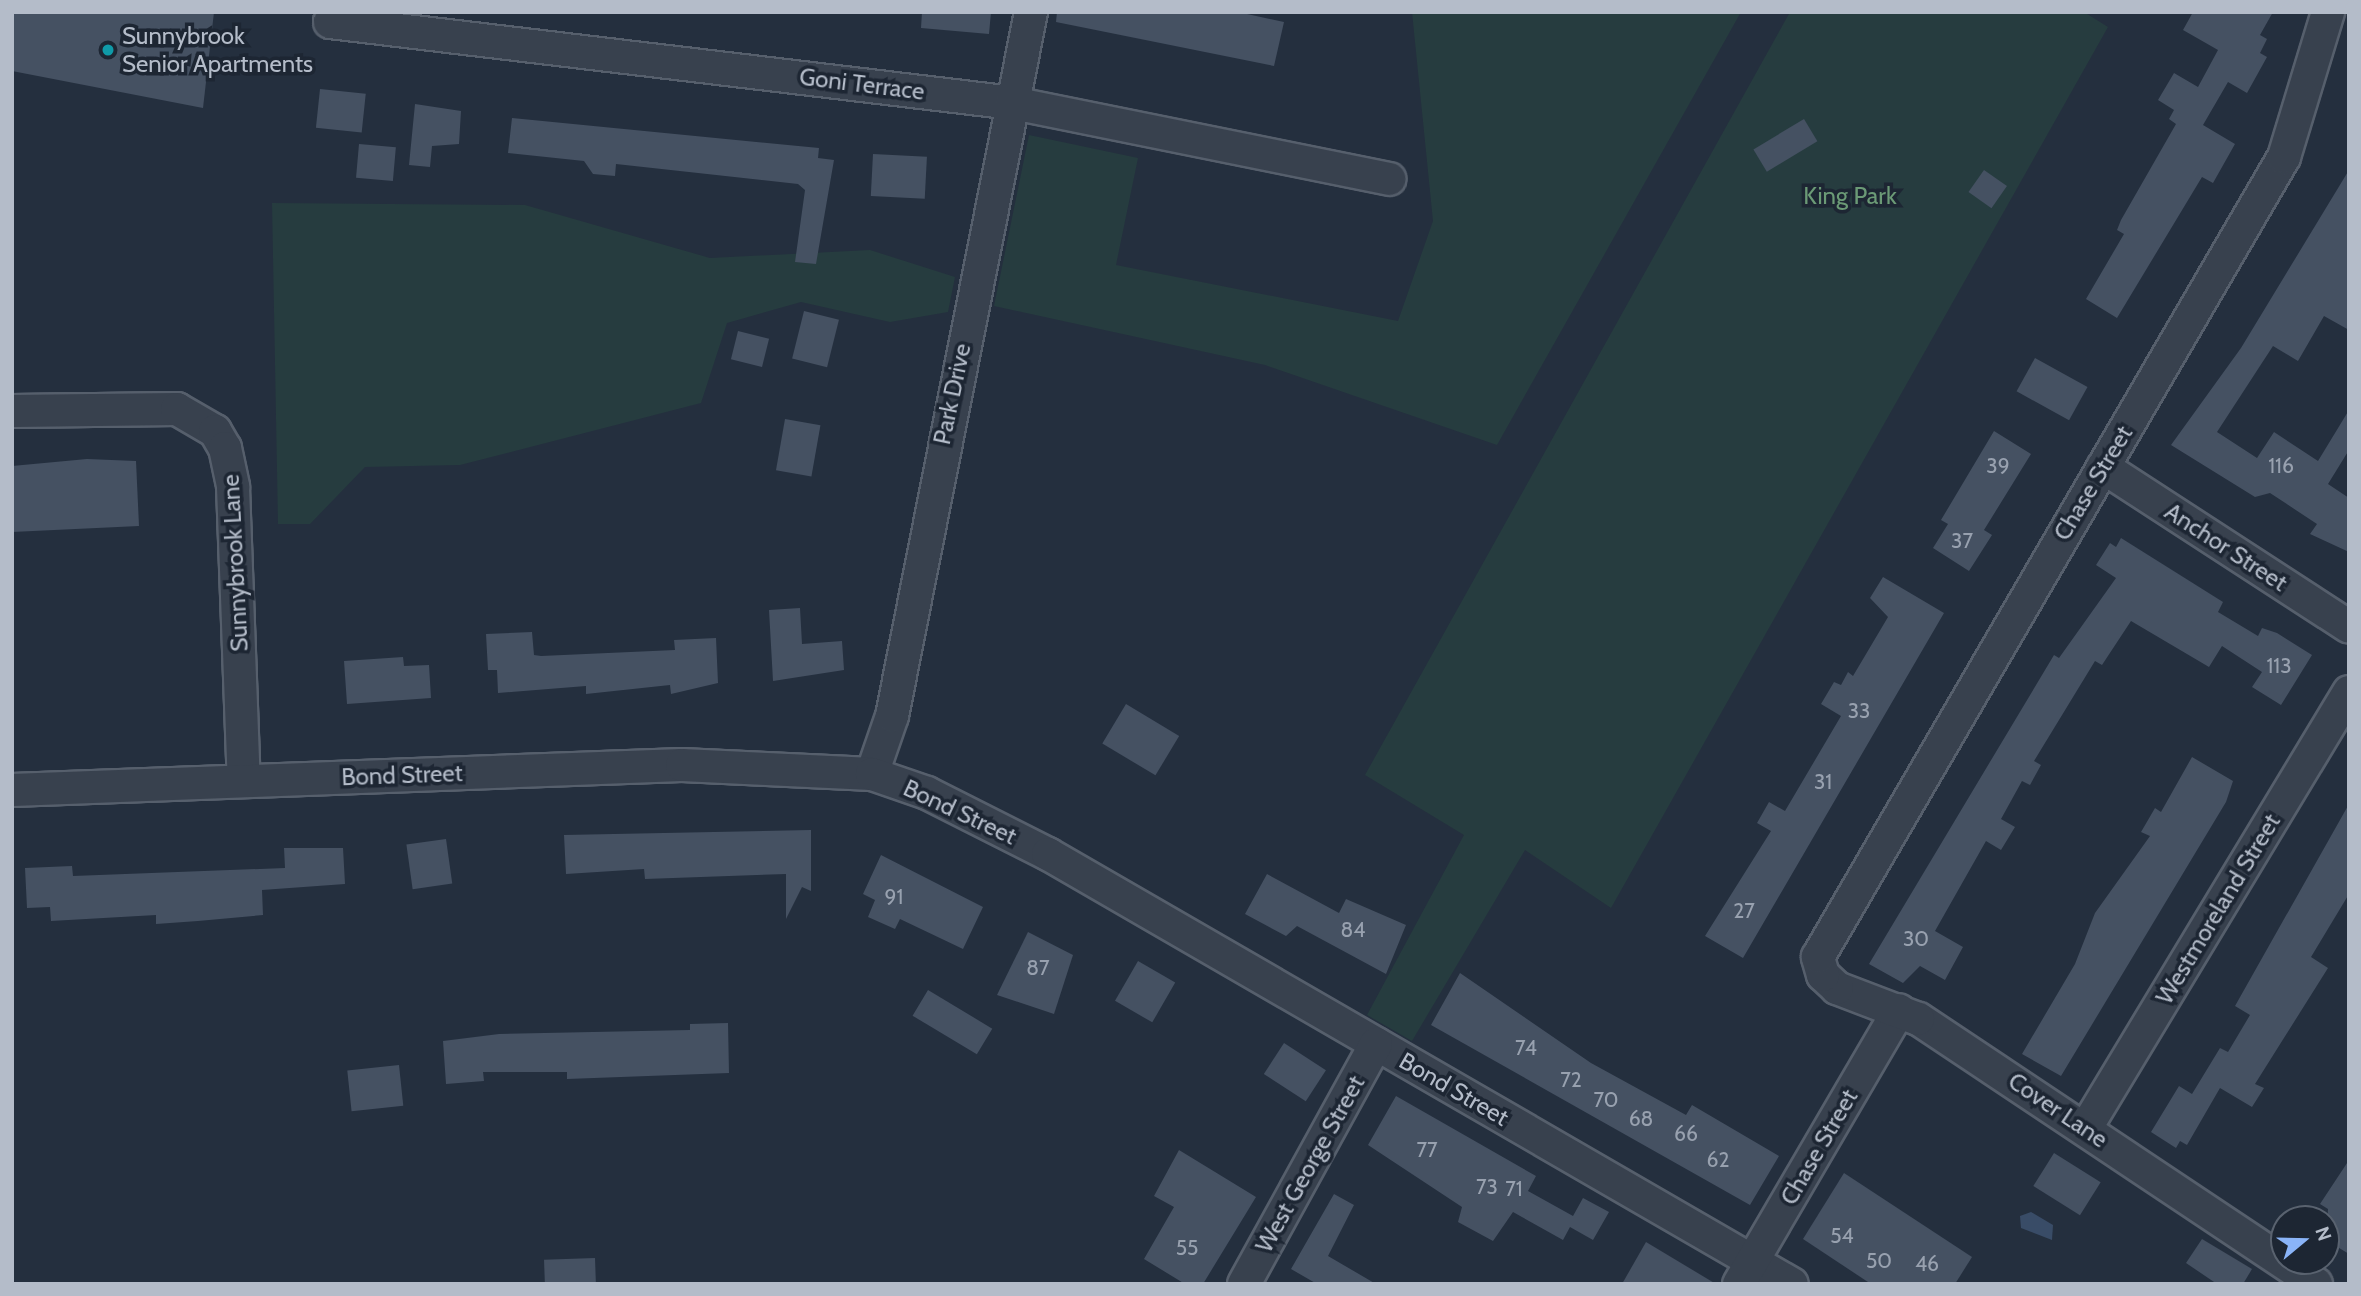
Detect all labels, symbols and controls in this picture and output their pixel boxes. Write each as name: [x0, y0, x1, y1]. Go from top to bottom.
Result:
place label: Sunnybrook Senior Apartments: [122, 22, 313, 78]
marker: Sunnybrook Senior Apartments: [100, 42, 116, 58]
street label: Goni Terrace: [798, 62, 926, 106]
park label: King Park: [1803, 182, 1897, 210]
street label: Park Drive: [927, 341, 977, 447]
street label: Chase Street: [2048, 420, 2138, 546]
house number: 39: [1986, 453, 2010, 479]
house number: 116: [2268, 453, 2294, 479]
street label: Sunnybrook Lane: [216, 474, 254, 652]
street label: Anchor Street: [2159, 497, 2293, 597]
house number: 37: [1951, 528, 1973, 554]
house number: 113: [2266, 653, 2292, 679]
house number: 33: [1848, 698, 1870, 724]
street label: Bond Street: [341, 758, 463, 792]
house number: 31: [1814, 769, 1832, 795]
street label: Bond Street: [899, 773, 1021, 851]
street label: Westmoreland Street: [2150, 809, 2286, 1009]
house number: 91: [885, 884, 903, 910]
house number: 27: [1733, 898, 1755, 924]
house number: 84: [1341, 917, 1365, 943]
house number: 30: [1903, 926, 1929, 952]
house number: 87: [1026, 955, 1050, 981]
house number: 74: [1515, 1035, 1537, 1061]
street label: Bond Street: [1394, 1046, 1514, 1132]
street label: Cover Lane: [2003, 1066, 2113, 1154]
house number: 72: [1560, 1067, 1582, 1093]
street label: West George Street: [1249, 1071, 1371, 1257]
street label: Chase Street: [1774, 1084, 1864, 1210]
house number: 70: [1593, 1087, 1619, 1113]
house number: 68: [1629, 1106, 1653, 1132]
house number: 66: [1674, 1121, 1698, 1147]
house number: 77: [1416, 1137, 1438, 1163]
house number: 62: [1707, 1147, 1729, 1173]
house number: 73: [1476, 1174, 1498, 1200]
house number: 71: [1505, 1176, 1523, 1202]
north arrow: [2270, 1205, 2340, 1275]
house number: 54: [1830, 1223, 1854, 1249]
text: N: [2310, 1224, 2336, 1244]
house number: 55: [1176, 1235, 1198, 1261]
house number: 50: [1866, 1248, 1892, 1274]
house number: 46: [1915, 1251, 1939, 1277]

